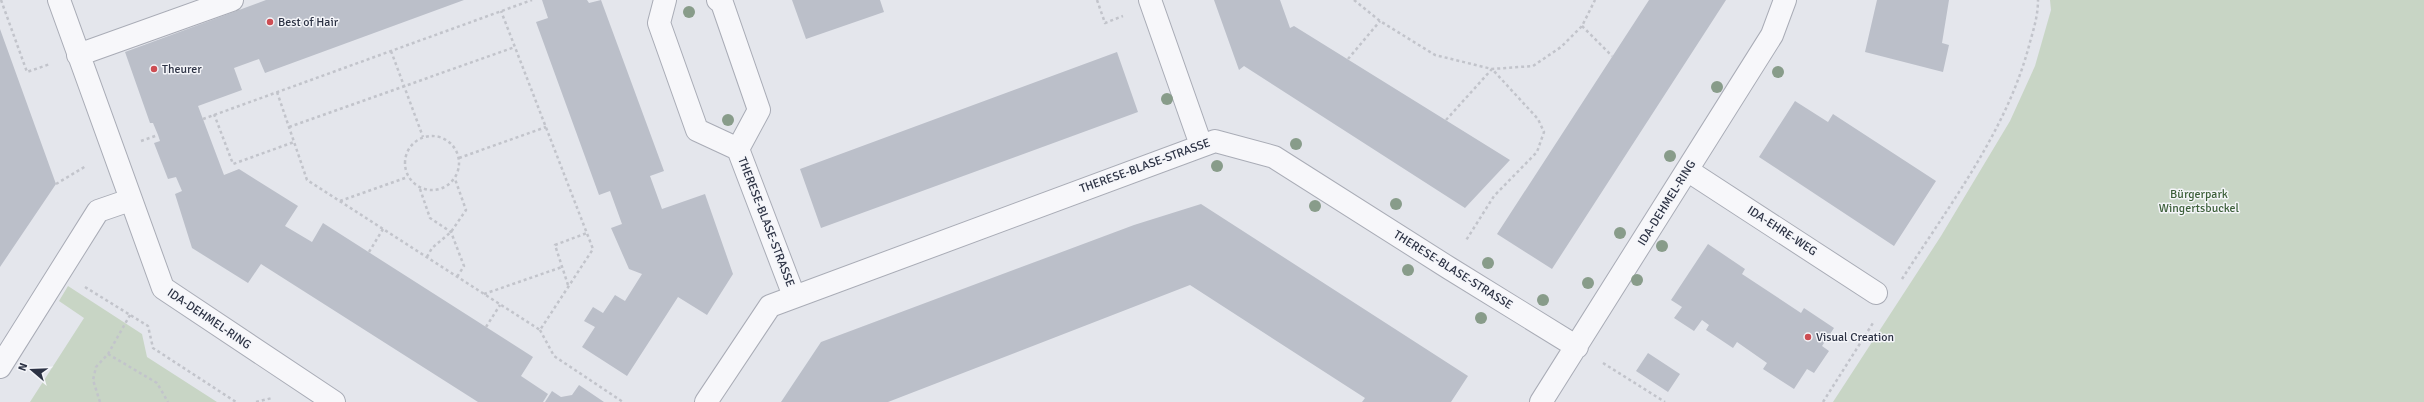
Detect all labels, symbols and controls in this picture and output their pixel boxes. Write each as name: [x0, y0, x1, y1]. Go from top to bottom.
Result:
place label: Best of Hair: [278, 15, 339, 30]
marker: Best of Hair: [265, 17, 275, 27]
place label: Theurer: [162, 62, 202, 77]
marker: Theurer: [149, 64, 159, 74]
street label: THERESE-BLASE-STRASSE: [1078, 135, 1212, 197]
street label: THERESE-BLASE-STRASSE: [734, 155, 798, 289]
street label: IDA-DEHMEL-RING: [1635, 157, 1699, 249]
park label: Bürgerpark Wingertsbuckel: [2159, 187, 2240, 216]
street label: IDA-EHRE-WEG: [1744, 203, 1820, 259]
street label: THERESE-BLASE-STRASSE: [1391, 227, 1516, 313]
street label: IDA-DEHMEL-RING: [164, 285, 254, 353]
place label: Visual Creation: [1816, 330, 1894, 345]
marker: Visual Creation: [1803, 332, 1813, 342]
north arrow: [12, 350, 52, 390]
text: N: [16, 361, 30, 373]

